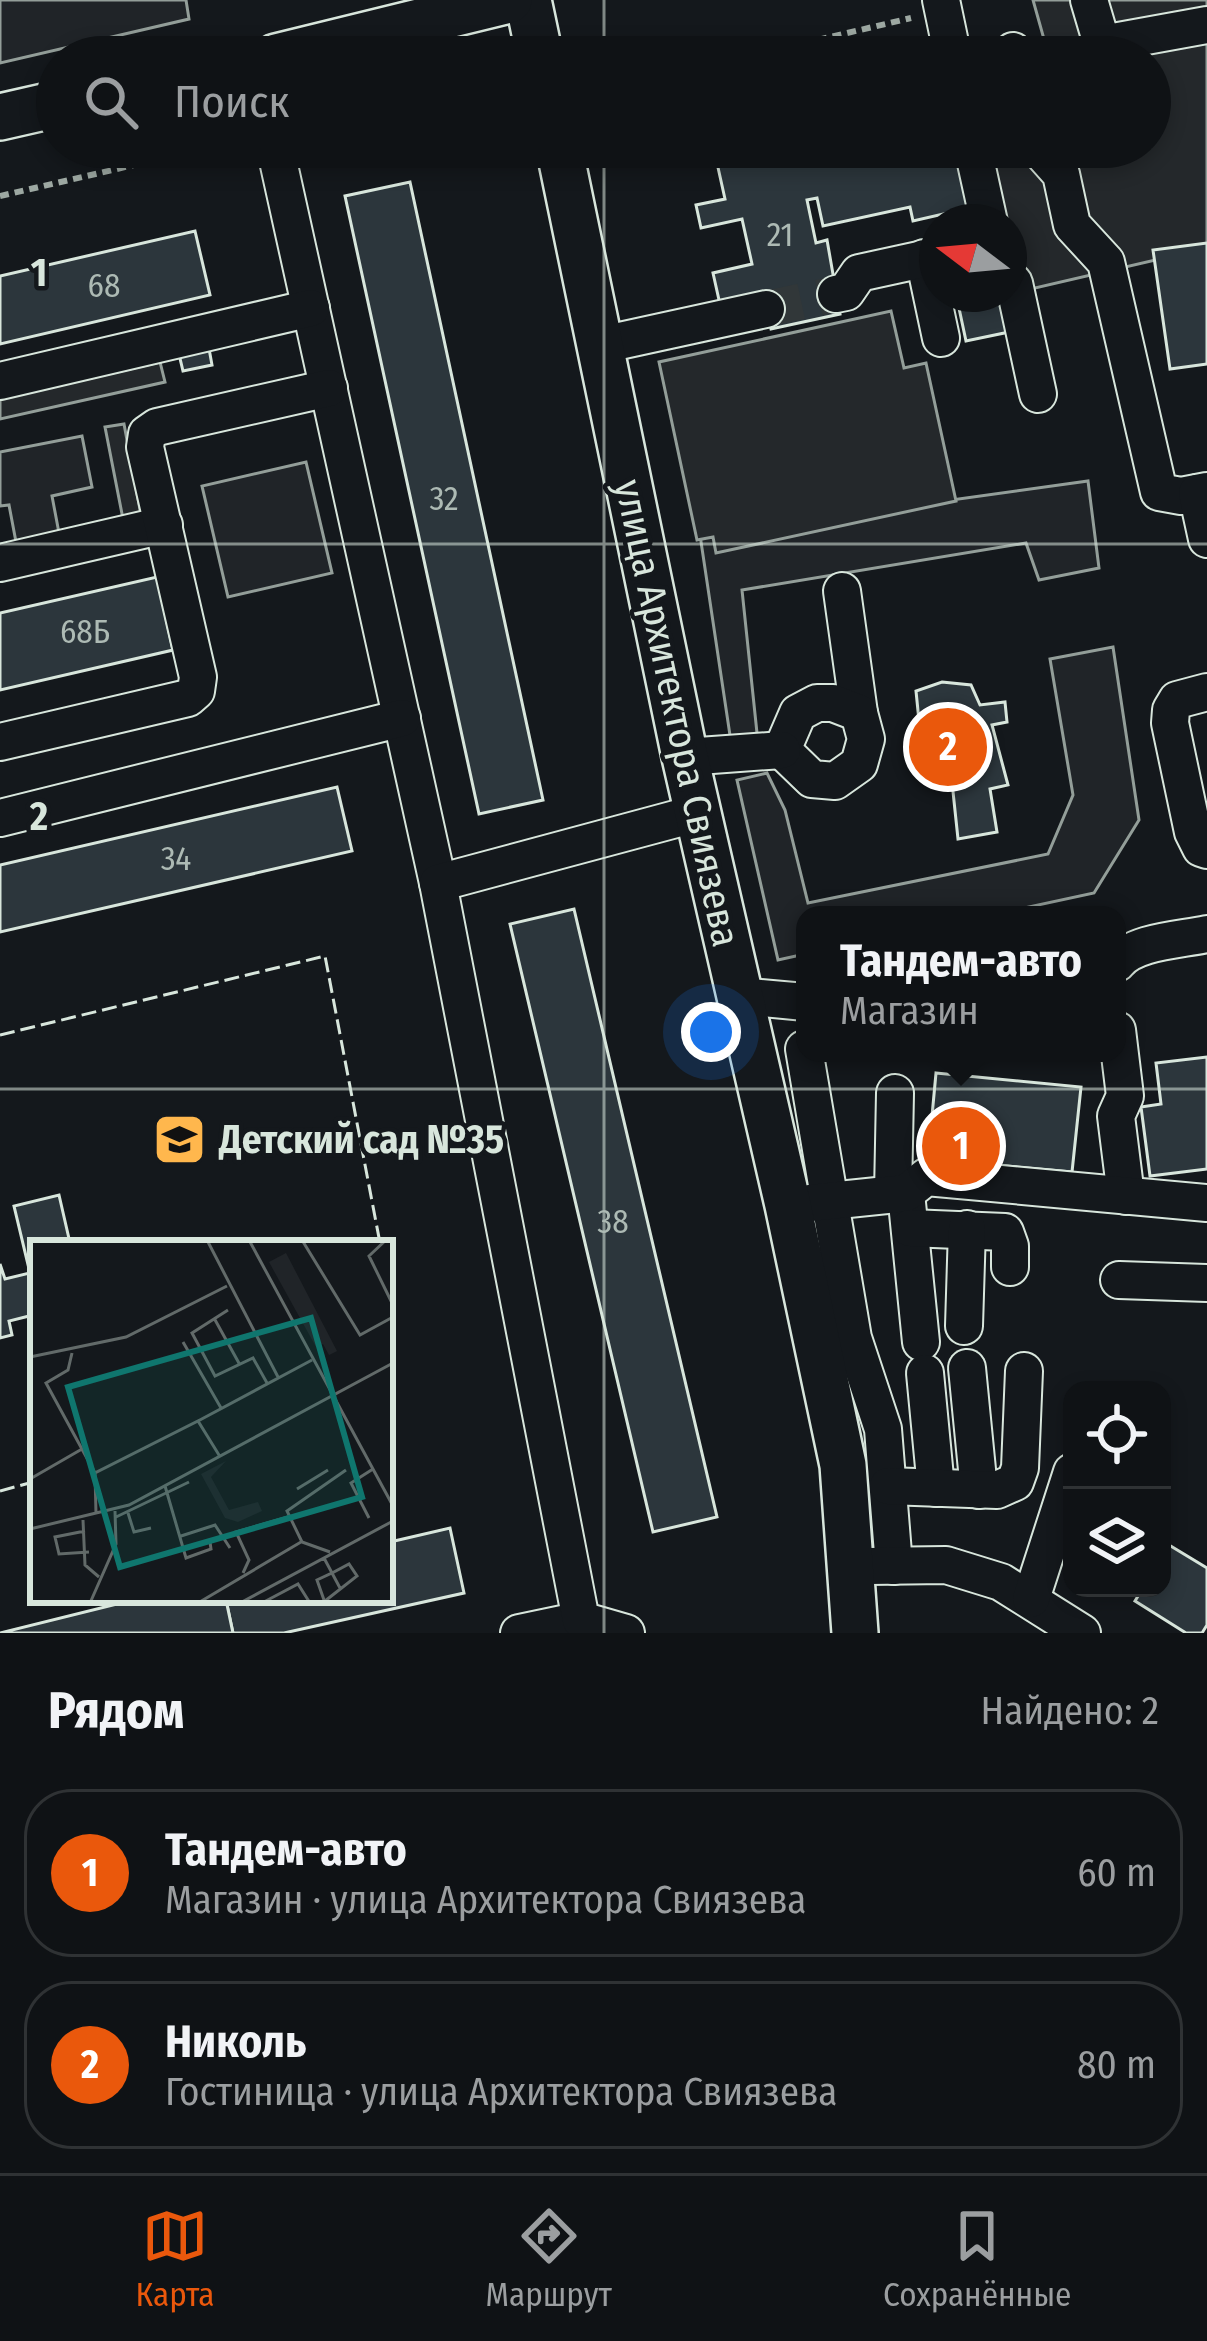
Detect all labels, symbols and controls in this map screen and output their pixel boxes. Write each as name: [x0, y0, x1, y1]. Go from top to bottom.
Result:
search box: [36, 36, 1171, 168]
icon: search: [78, 69, 144, 135]
text: Поиск: [174, 75, 289, 129]
north arrow: [919, 204, 1027, 312]
house number: 21: [767, 215, 793, 255]
text: 1: [31, 250, 47, 296]
house number: 68: [88, 266, 120, 306]
street label: улица Архитектора Свиязева: [605, 476, 749, 951]
house number: 32: [429, 479, 459, 519]
house number: 68Б: [60, 612, 110, 652]
pin: 2: [909, 702, 987, 792]
text: 2: [29, 794, 48, 840]
house number: 34: [161, 839, 191, 879]
popup: [796, 906, 1126, 1062]
text: Тандем-авто: [840, 934, 1082, 988]
text: Магазин: [840, 988, 979, 1034]
your location: [681, 1002, 741, 1062]
pin: 1: [922, 1101, 1000, 1191]
school or university icon: Детский сад №35: [152, 1111, 208, 1167]
place label: Детский сад №35: [218, 1117, 504, 1163]
house number: 38: [597, 1202, 629, 1242]
inset map: [30, 1240, 393, 1603]
map controls: [1063, 1381, 1171, 1597]
button: locate: [1063, 1381, 1171, 1489]
button: layers: [1063, 1489, 1171, 1597]
text: Рядом: [48, 1680, 184, 1742]
text: Найдено: 2: [981, 1688, 1159, 1734]
text: Тандем-авто: [165, 1823, 407, 1877]
text: 1: [82, 1850, 98, 1896]
text: 60 m: [1077, 1850, 1156, 1896]
text: Магазин · улица Архитектора Свиязева: [165, 1877, 806, 1923]
text: Николь: [165, 2015, 306, 2069]
text: 2: [81, 2042, 99, 2088]
text: 80 m: [1077, 2042, 1156, 2088]
text: Гостиница · улица Архитектора Свиязева: [165, 2069, 837, 2115]
tab: Карта: [136, 2203, 214, 2315]
tab: Маршрут: [486, 2203, 612, 2315]
tab: Сохранённые: [883, 2203, 1071, 2315]

